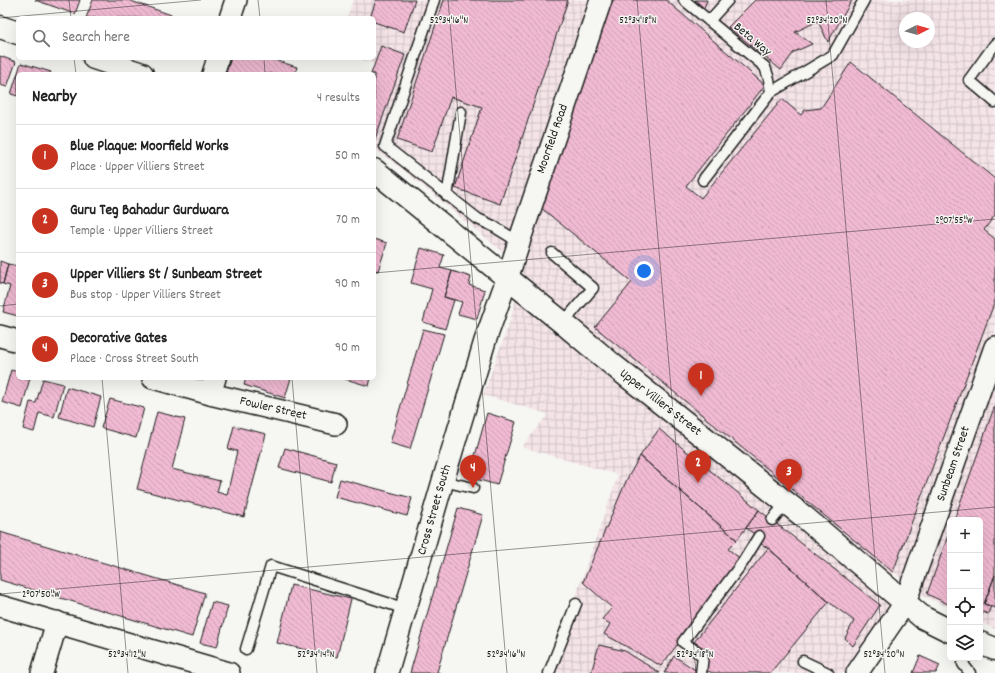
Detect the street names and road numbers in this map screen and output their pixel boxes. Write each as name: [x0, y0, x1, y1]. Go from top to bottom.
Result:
street label: Beta Way: [729, 18, 776, 62]
street label: Moorfield Road: [532, 102, 574, 176]
street label: Upper Villiers Street: [615, 365, 705, 441]
street label: Fowler Street: [238, 392, 309, 426]
street label: Sunbeam Street: [932, 424, 976, 504]
street label: Cross Street South: [413, 462, 457, 558]

